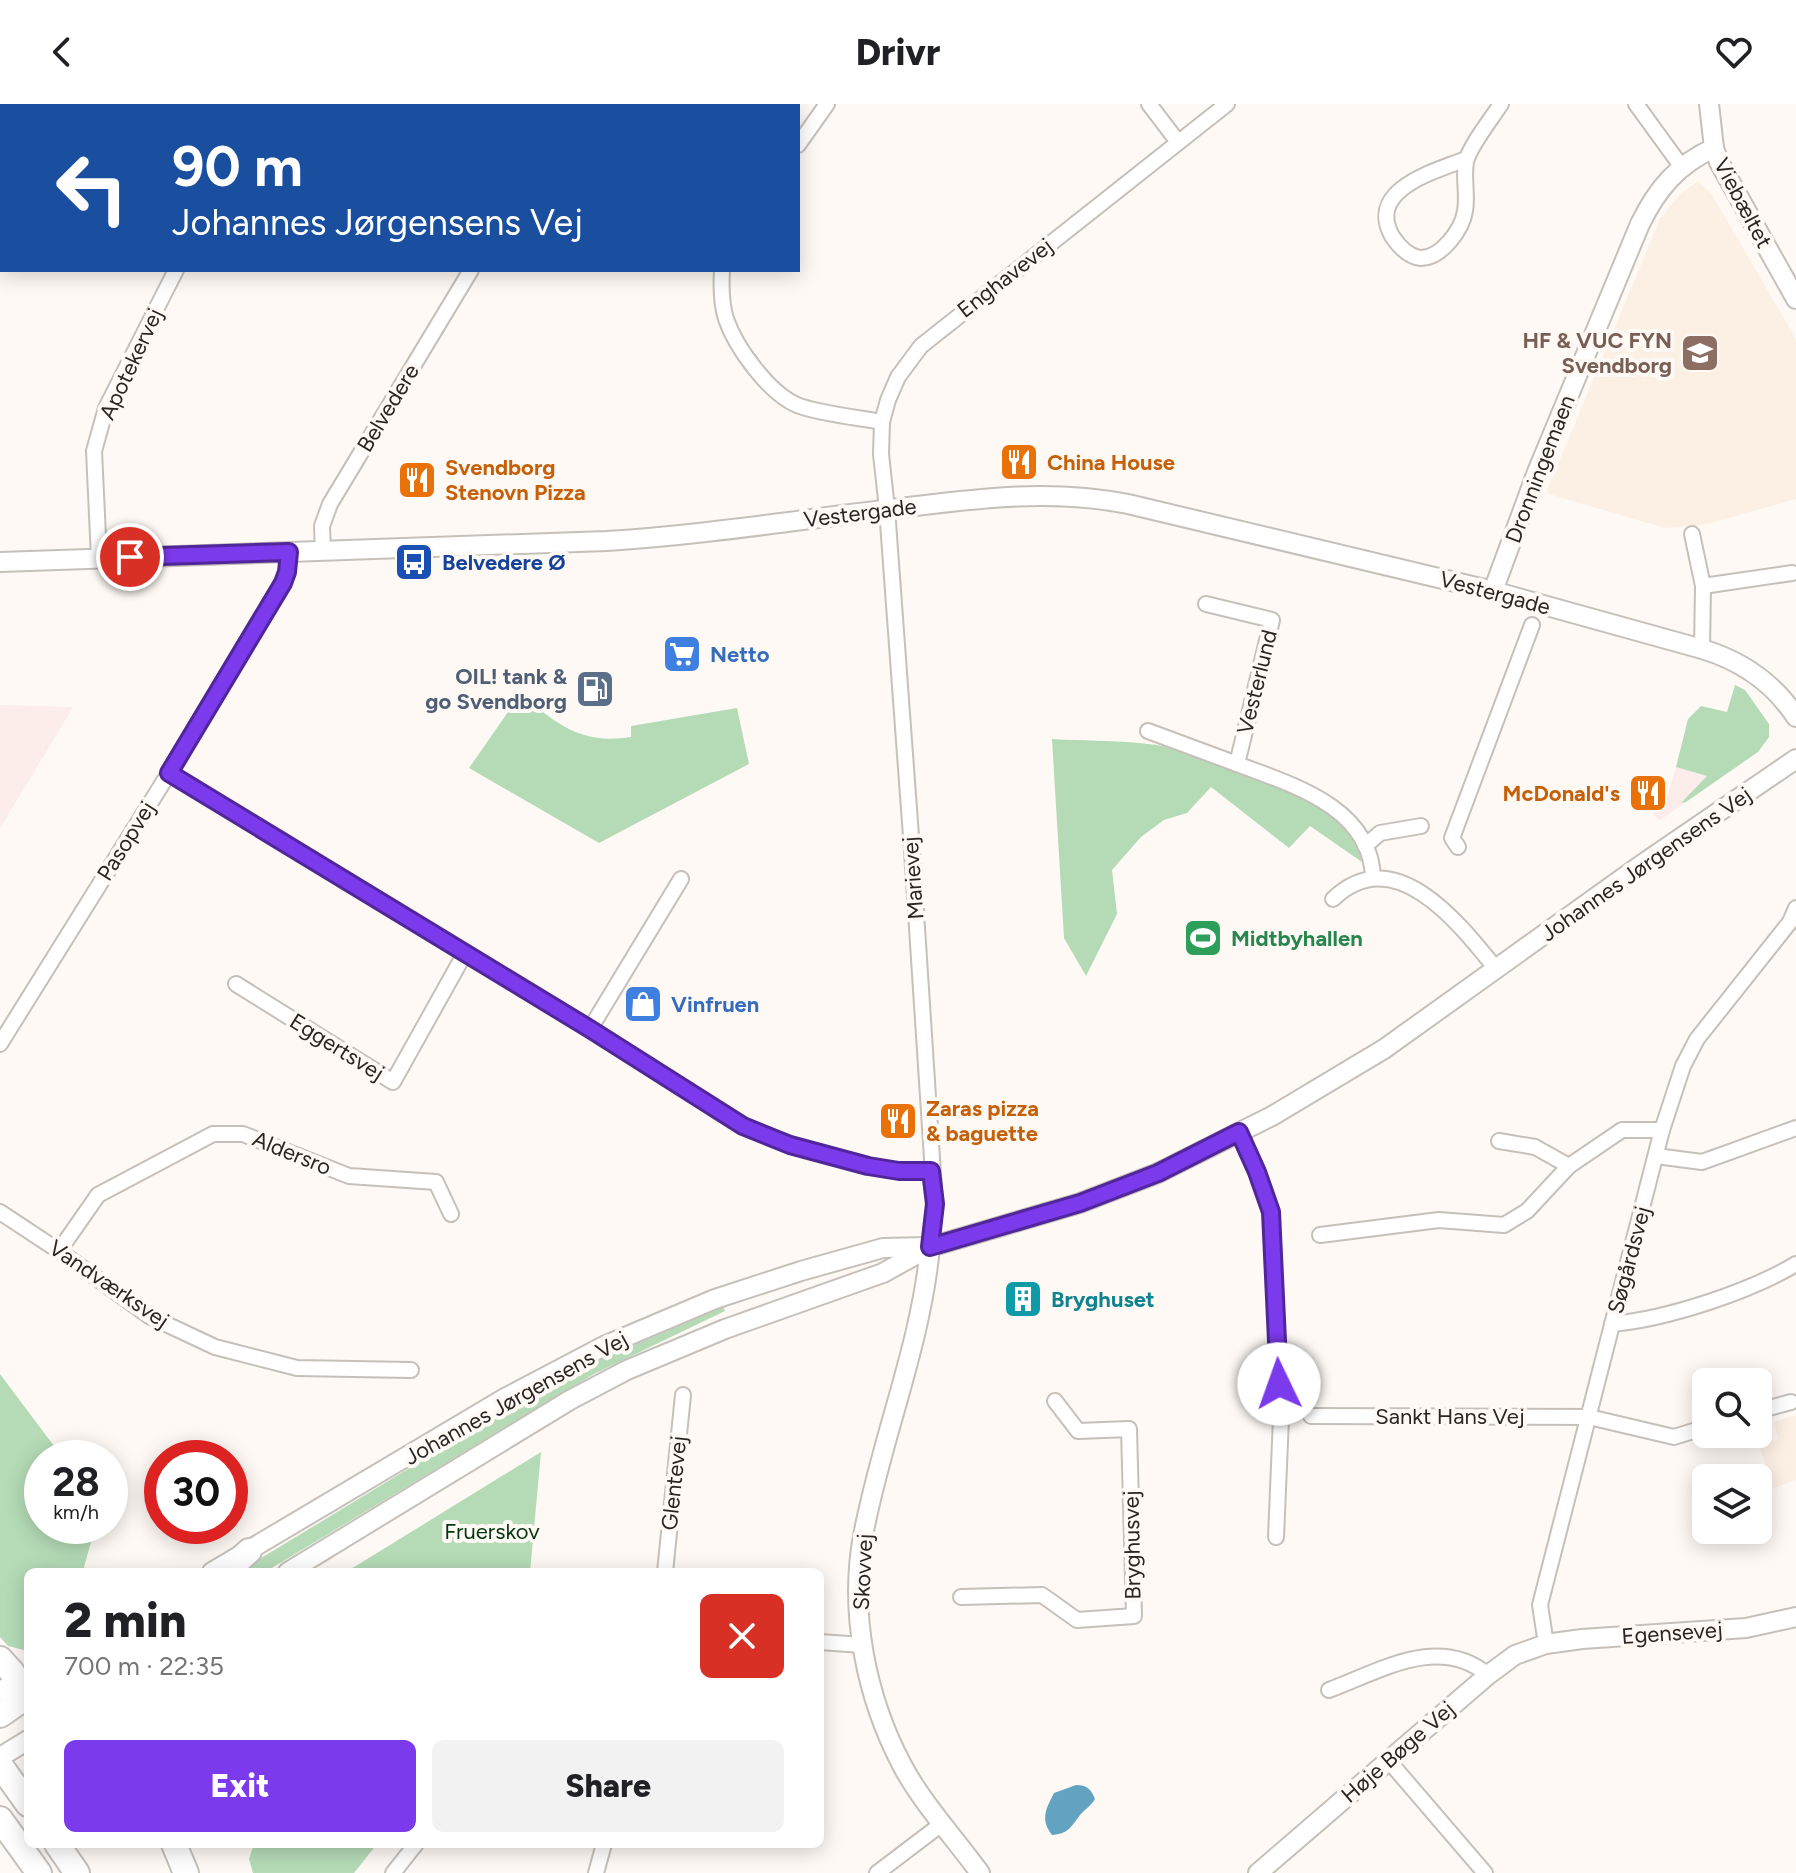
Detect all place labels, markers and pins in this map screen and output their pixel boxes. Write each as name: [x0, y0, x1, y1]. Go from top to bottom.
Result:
place label: HF & VUC FYN Svendborg: [1523, 327, 1672, 379]
school or university icon: HF & VUC FYN Svendborg: [1679, 332, 1721, 374]
restaurant icon: China House: [998, 441, 1040, 483]
place label: China House: [1047, 449, 1175, 476]
place label: Svendborg Stenovn Pizza: [445, 454, 586, 506]
restaurant icon: Svendborg Stenovn Pizza: [396, 459, 438, 501]
pin: [96, 523, 164, 591]
bus stop icon: Belvedere Ø: [393, 541, 435, 583]
place label: Belvedere Ø: [442, 549, 566, 576]
supermarket icon: Netto: [661, 633, 703, 675]
place label: Netto: [710, 641, 770, 668]
place label: OIL! tank & go Svendborg: [425, 663, 568, 715]
fuel station icon: OIL! tank & go Svendborg: [574, 668, 616, 710]
restaurant icon: McDonald's: [1627, 772, 1669, 814]
place label: McDonald's: [1503, 780, 1620, 807]
sports icon: Midtbyhallen: [1182, 917, 1224, 959]
place label: Midtbyhallen: [1231, 925, 1363, 952]
shop icon: Vinfruen: [622, 983, 664, 1025]
place label: Vinfruen: [671, 991, 759, 1018]
place label: Zaras pizza & baguette: [926, 1095, 1039, 1147]
restaurant icon: Zaras pizza & baguette: [877, 1100, 919, 1142]
building icon: Bryghuset: [1002, 1278, 1044, 1320]
place label: Bryghuset: [1051, 1286, 1155, 1313]

